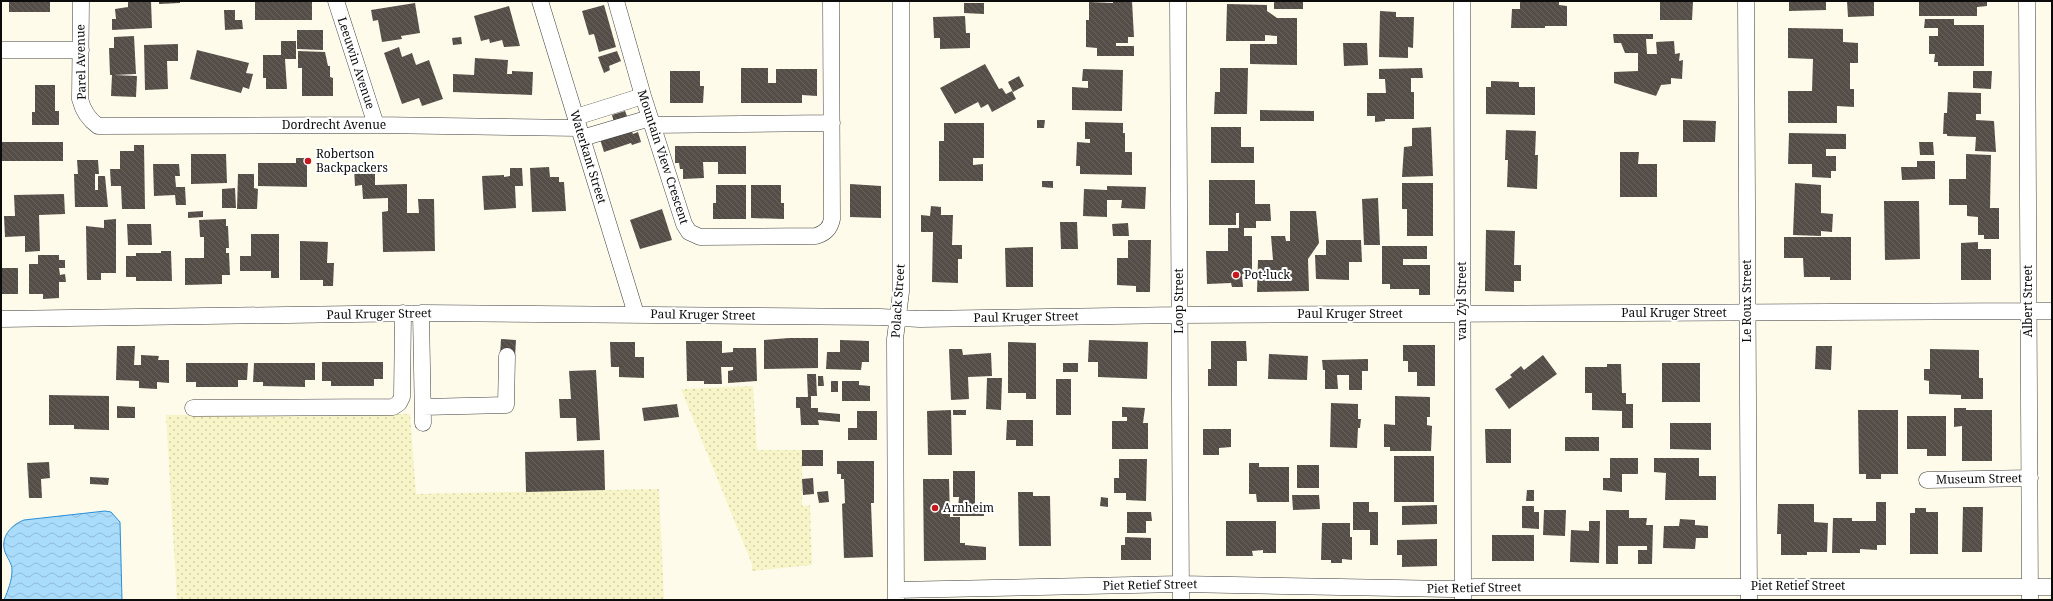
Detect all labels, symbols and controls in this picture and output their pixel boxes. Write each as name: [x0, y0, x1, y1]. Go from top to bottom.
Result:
street label: Leeuwin Avenue: [334, 15, 379, 111]
street label: Parel Avenue: [71, 24, 90, 100]
street label: Mountain View Crescent: [634, 88, 693, 226]
street label: Waterkant Street: [566, 108, 611, 206]
street label: Dordrecht Avenue: [282, 116, 386, 133]
place label: Robertson Backpackers: [316, 145, 388, 176]
marker: Robertson Backpackers: [303, 156, 313, 166]
street label: Le Roux Street: [1738, 260, 1755, 342]
street label: van Zyl Street: [1453, 262, 1470, 340]
street label: Polack Street: [886, 263, 909, 339]
street label: Albert Street: [2019, 265, 2036, 337]
place label: Pot-luck: [1244, 266, 1291, 283]
street label: Loop Street: [1170, 268, 1187, 334]
marker: Pot-luck: [1231, 270, 1241, 280]
street label: Paul Kruger Street: [326, 304, 432, 323]
street label: Paul Kruger Street: [1621, 304, 1727, 321]
street label: Paul Kruger Street: [650, 305, 756, 324]
street label: Paul Kruger Street: [1297, 305, 1403, 322]
street label: Paul Kruger Street: [973, 307, 1079, 326]
street label: Museum Street: [1936, 469, 2022, 488]
place label: Arnheim: [943, 499, 994, 516]
marker: Arnheim: [930, 503, 940, 513]
street label: Piet Retief Street: [1103, 575, 1197, 594]
street label: Piet Retief Street: [1751, 577, 1845, 594]
street label: Piet Retief Street: [1427, 578, 1521, 597]

